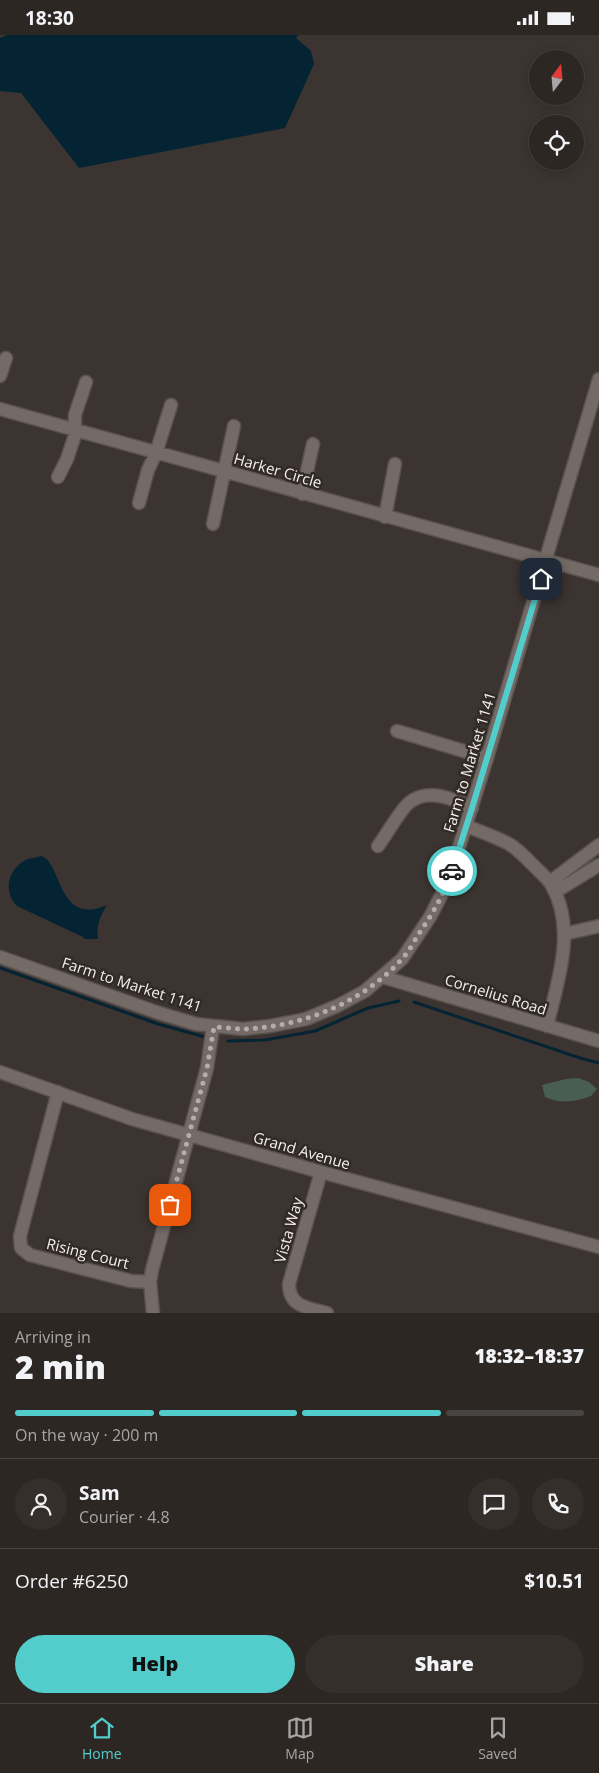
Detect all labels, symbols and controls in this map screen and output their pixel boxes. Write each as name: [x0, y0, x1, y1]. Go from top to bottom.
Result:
text: 18:30: [25, 5, 74, 31]
north arrow: [529, 50, 584, 105]
map controls: [529, 50, 584, 170]
button: locate: [529, 115, 584, 170]
street label: Harker Circle: [232, 448, 324, 492]
pin: [520, 558, 562, 600]
icon: home: [527, 565, 555, 593]
street label: Farm to Market 1141: [438, 689, 500, 835]
courier: [427, 846, 477, 896]
icon: car: [438, 857, 466, 885]
street label: Farm to Market 1141: [59, 952, 205, 1016]
street label: Cornelius Road: [442, 969, 550, 1019]
street label: Grand Avenue: [251, 1127, 353, 1173]
pin: [149, 1184, 191, 1226]
icon: bag: [156, 1191, 184, 1219]
street label: Vista Way: [269, 1195, 307, 1265]
street label: Rising Court: [45, 1233, 131, 1273]
text: Arriving in: [15, 1326, 91, 1348]
text: 18:32–18:37: [474, 1343, 584, 1369]
text: 2 min: [15, 1345, 106, 1388]
text: On the way · 200 m: [15, 1424, 158, 1446]
button: person: [15, 1478, 67, 1530]
button: chat: [468, 1478, 520, 1530]
button: phone: [532, 1478, 584, 1530]
text: Sam: [79, 1480, 120, 1506]
text: Courier · 4.8: [79, 1506, 170, 1528]
text: Order #6250: [15, 1568, 128, 1594]
text: $10.51: [524, 1568, 584, 1594]
button: Help: [15, 1635, 295, 1693]
button: Share: [305, 1635, 584, 1693]
tab: Home: [82, 1714, 122, 1763]
tab: Map: [285, 1714, 314, 1763]
tab: Saved: [478, 1714, 517, 1763]

